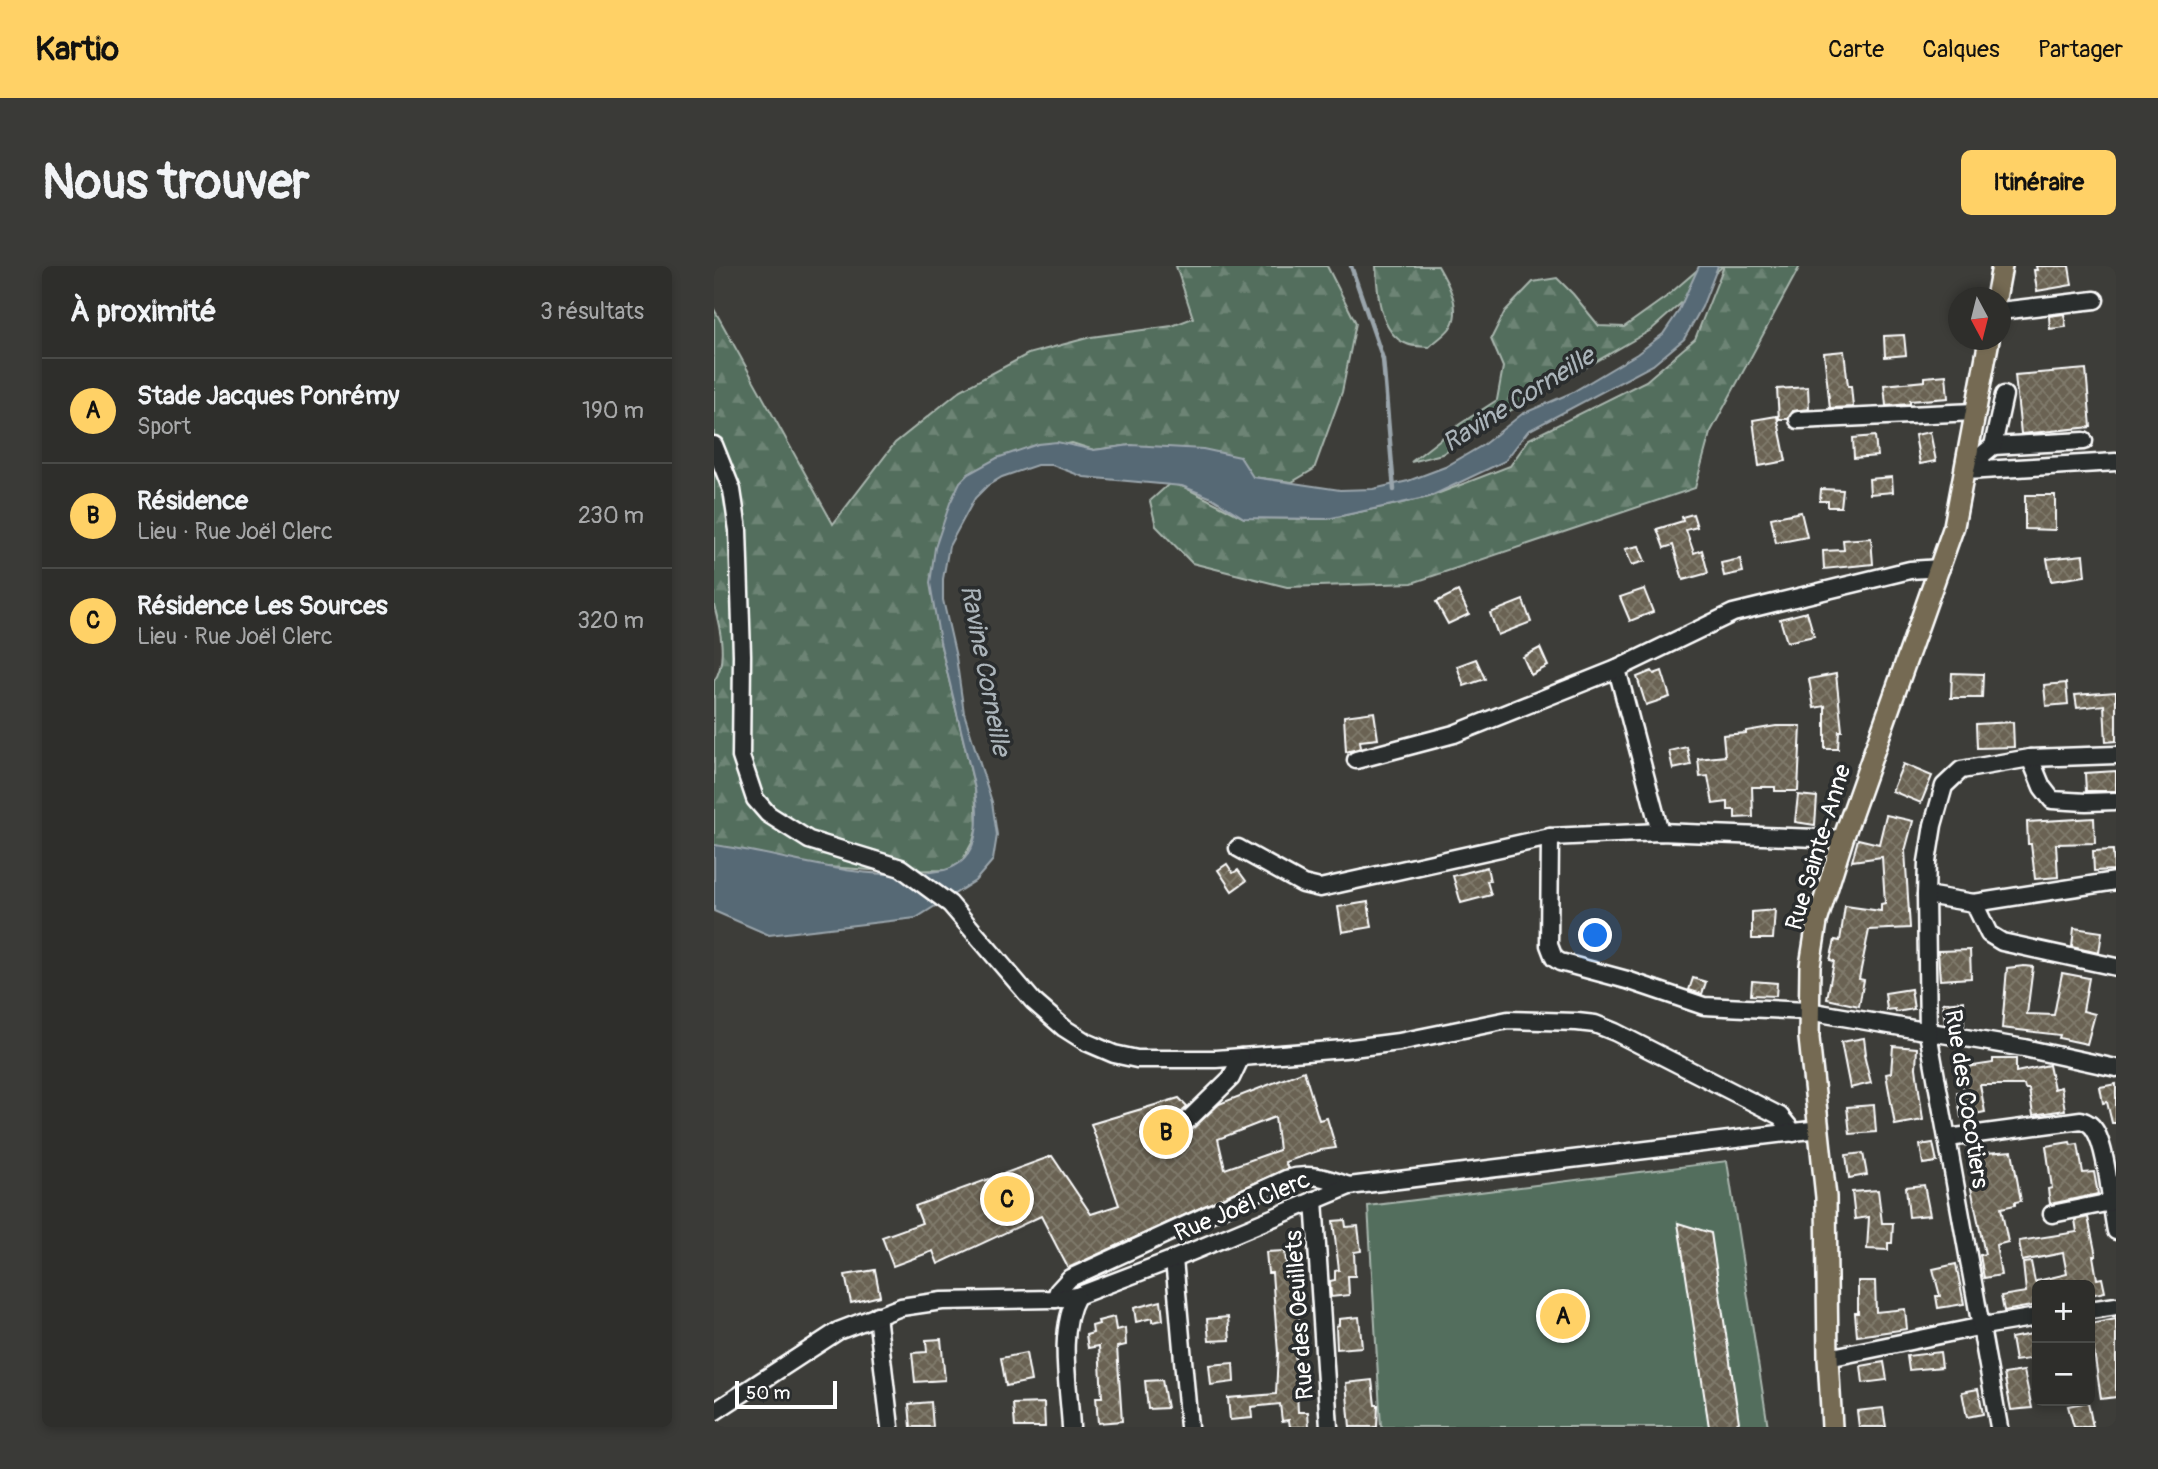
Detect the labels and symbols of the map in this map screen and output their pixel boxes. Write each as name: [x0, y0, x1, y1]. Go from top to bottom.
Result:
north arrow: [1948, 287, 2011, 350]
water label: Ravine Corneille: [1437, 339, 1602, 459]
water label: Ravine Corneille: [953, 582, 1018, 760]
street label: Rue Sainte-Anne: [1779, 761, 1858, 934]
your location: [1578, 918, 1612, 952]
street label: Rue des Cocotiers: [1938, 1008, 1995, 1191]
pin: B: [1143, 1106, 1189, 1158]
street label: Rue Joël Clerc: [1170, 1165, 1314, 1248]
pin: C: [984, 1173, 1030, 1225]
street label: Rue des Oeuillets: [1279, 1229, 1320, 1401]
pin: A: [1540, 1290, 1586, 1342]
scale bar: [735, 1378, 836, 1410]

